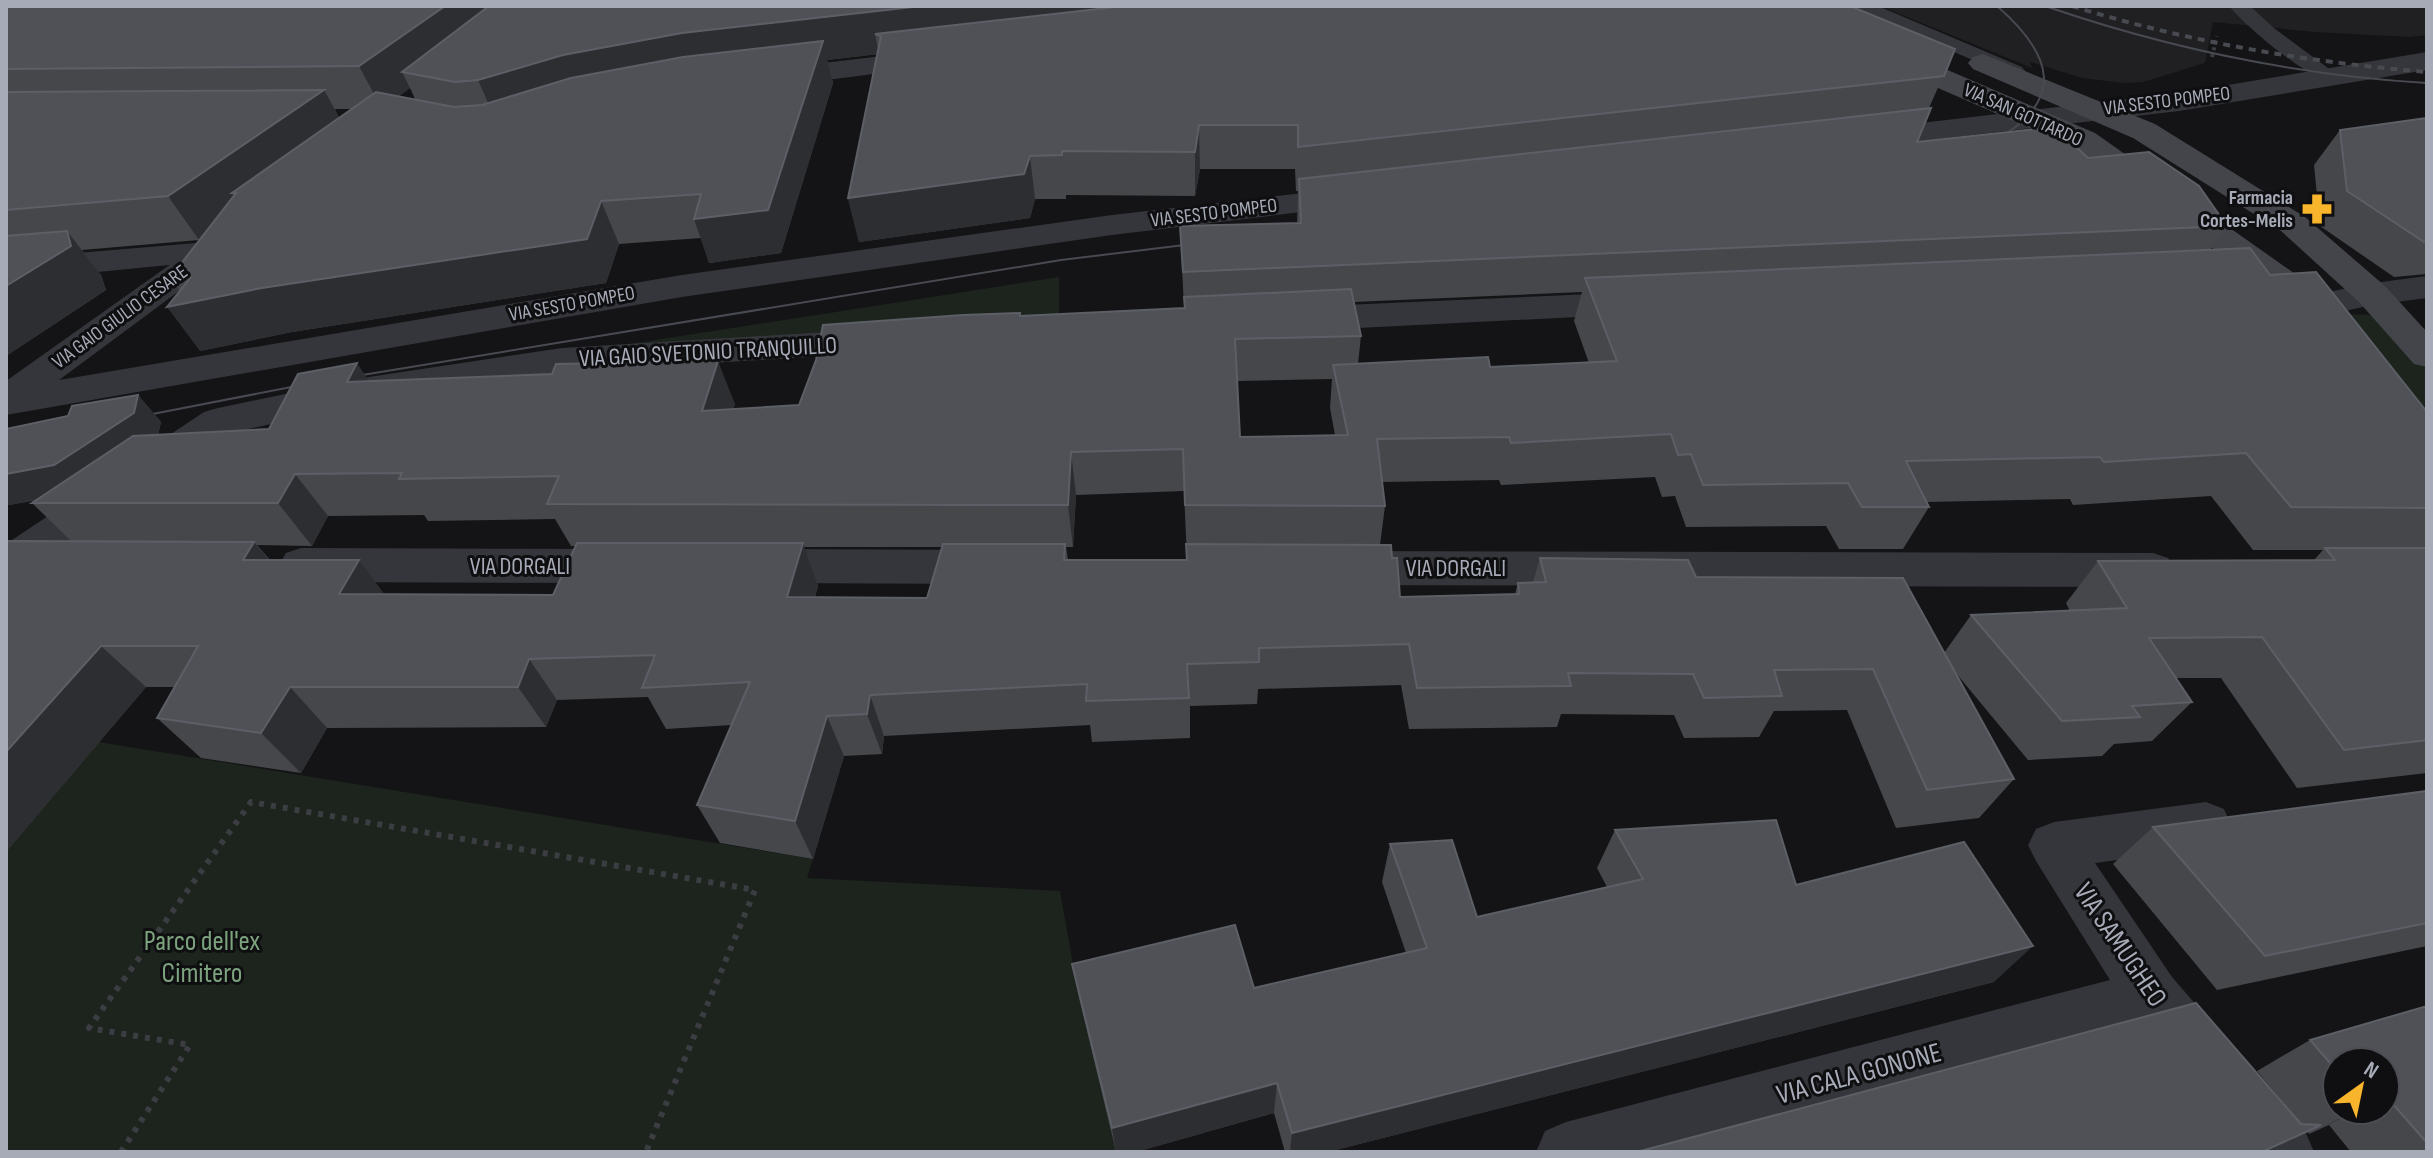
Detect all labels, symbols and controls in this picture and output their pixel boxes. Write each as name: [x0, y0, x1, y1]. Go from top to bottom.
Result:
street label: VIA SAN GOTTARDO: [1960, 78, 2086, 152]
street label: VIA SESTO POMPEO: [2102, 81, 2232, 121]
place label: Farmacia Cortes-Melis: [2200, 186, 2293, 233]
pharmacy icon: Farmacia Cortes-Melis: [2300, 192, 2334, 226]
street label: VIA SESTO POMPEO: [1149, 193, 1279, 233]
street label: VIA GAIO GIULIO CESARE: [48, 260, 192, 374]
street label: VIA SESTO POMPEO: [507, 281, 637, 327]
street label: VIA GAIO SVETONIO TRANQUILLO: [578, 331, 838, 373]
street label: VIA DORGALI: [470, 552, 570, 581]
street label: VIA DORGALI: [1406, 554, 1506, 583]
street label: VIA SAMUGHEO: [2067, 877, 2173, 1013]
park label: Parco dell'ex Cimitero: [144, 925, 261, 990]
street label: VIA CALA GONONE: [1773, 1036, 1945, 1112]
north arrow: [2321, 1046, 2401, 1126]
text: N: [2359, 1056, 2383, 1085]

